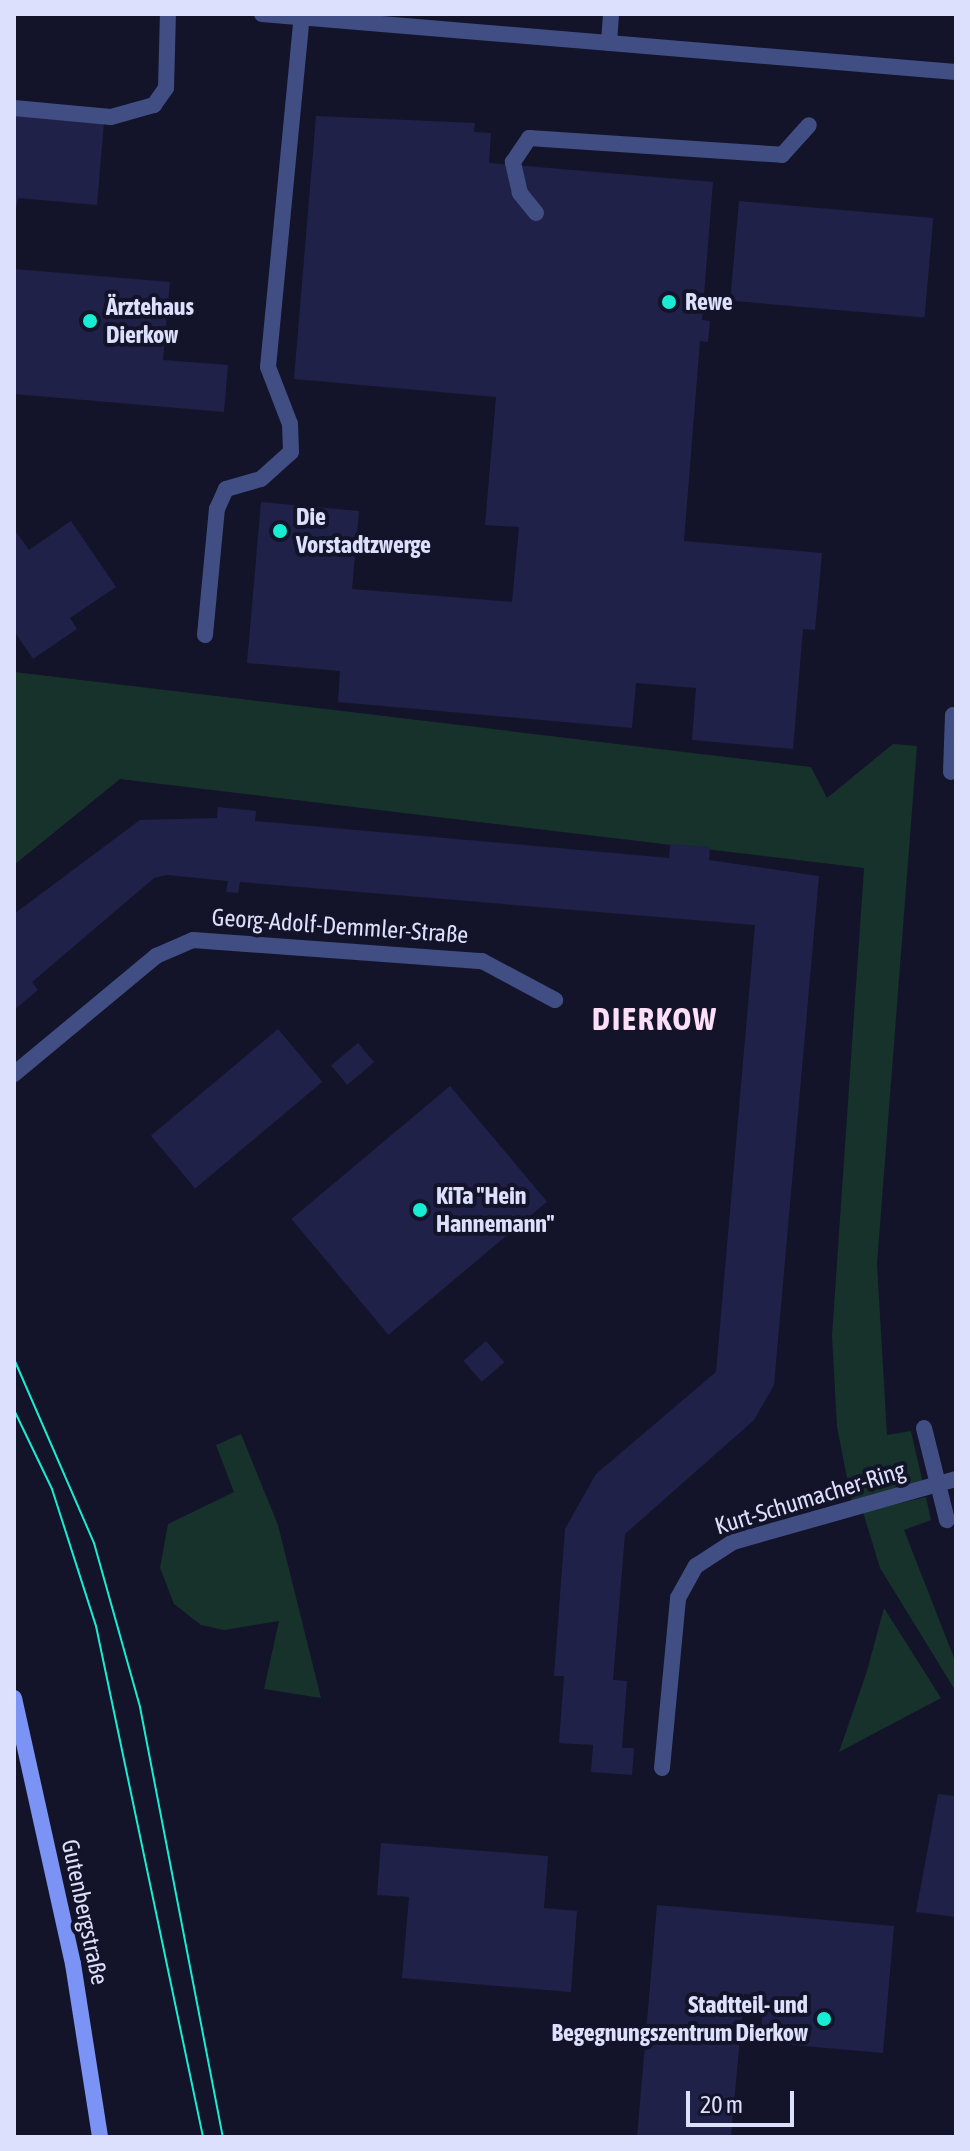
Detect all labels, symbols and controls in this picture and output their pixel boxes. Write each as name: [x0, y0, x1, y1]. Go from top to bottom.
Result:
place label: Rewe: [685, 288, 733, 316]
place label: Ärztehaus Dierkow: [106, 293, 194, 349]
marker: Rewe: [660, 293, 678, 311]
marker: Ärztehaus Dierkow: [81, 312, 99, 330]
place label: Die Vorstadtzwerge: [296, 503, 431, 559]
marker: Die Vorstadtzwerge: [271, 522, 289, 540]
street label: Georg-Adolf-Demmler-Straße: [211, 903, 469, 949]
district label: DIERKOW: [592, 1000, 718, 1038]
place label: KiTa "Hein Hannemann": [436, 1182, 554, 1238]
marker: KiTa "Hein Hannemann": [411, 1201, 429, 1219]
street label: Kurt-Schumacher-Ring: [711, 1455, 909, 1541]
street label: Gutenbergstraße: [56, 1837, 114, 1987]
place label: Stadtteil- und Begegnungszentrum Dierkow: [552, 1991, 808, 2047]
marker: Stadtteil- und Begegnungszentrum Dierkow: [815, 2010, 833, 2028]
scale bar: [690, 2075, 798, 2125]
text: 20 m: [700, 2091, 743, 2118]

